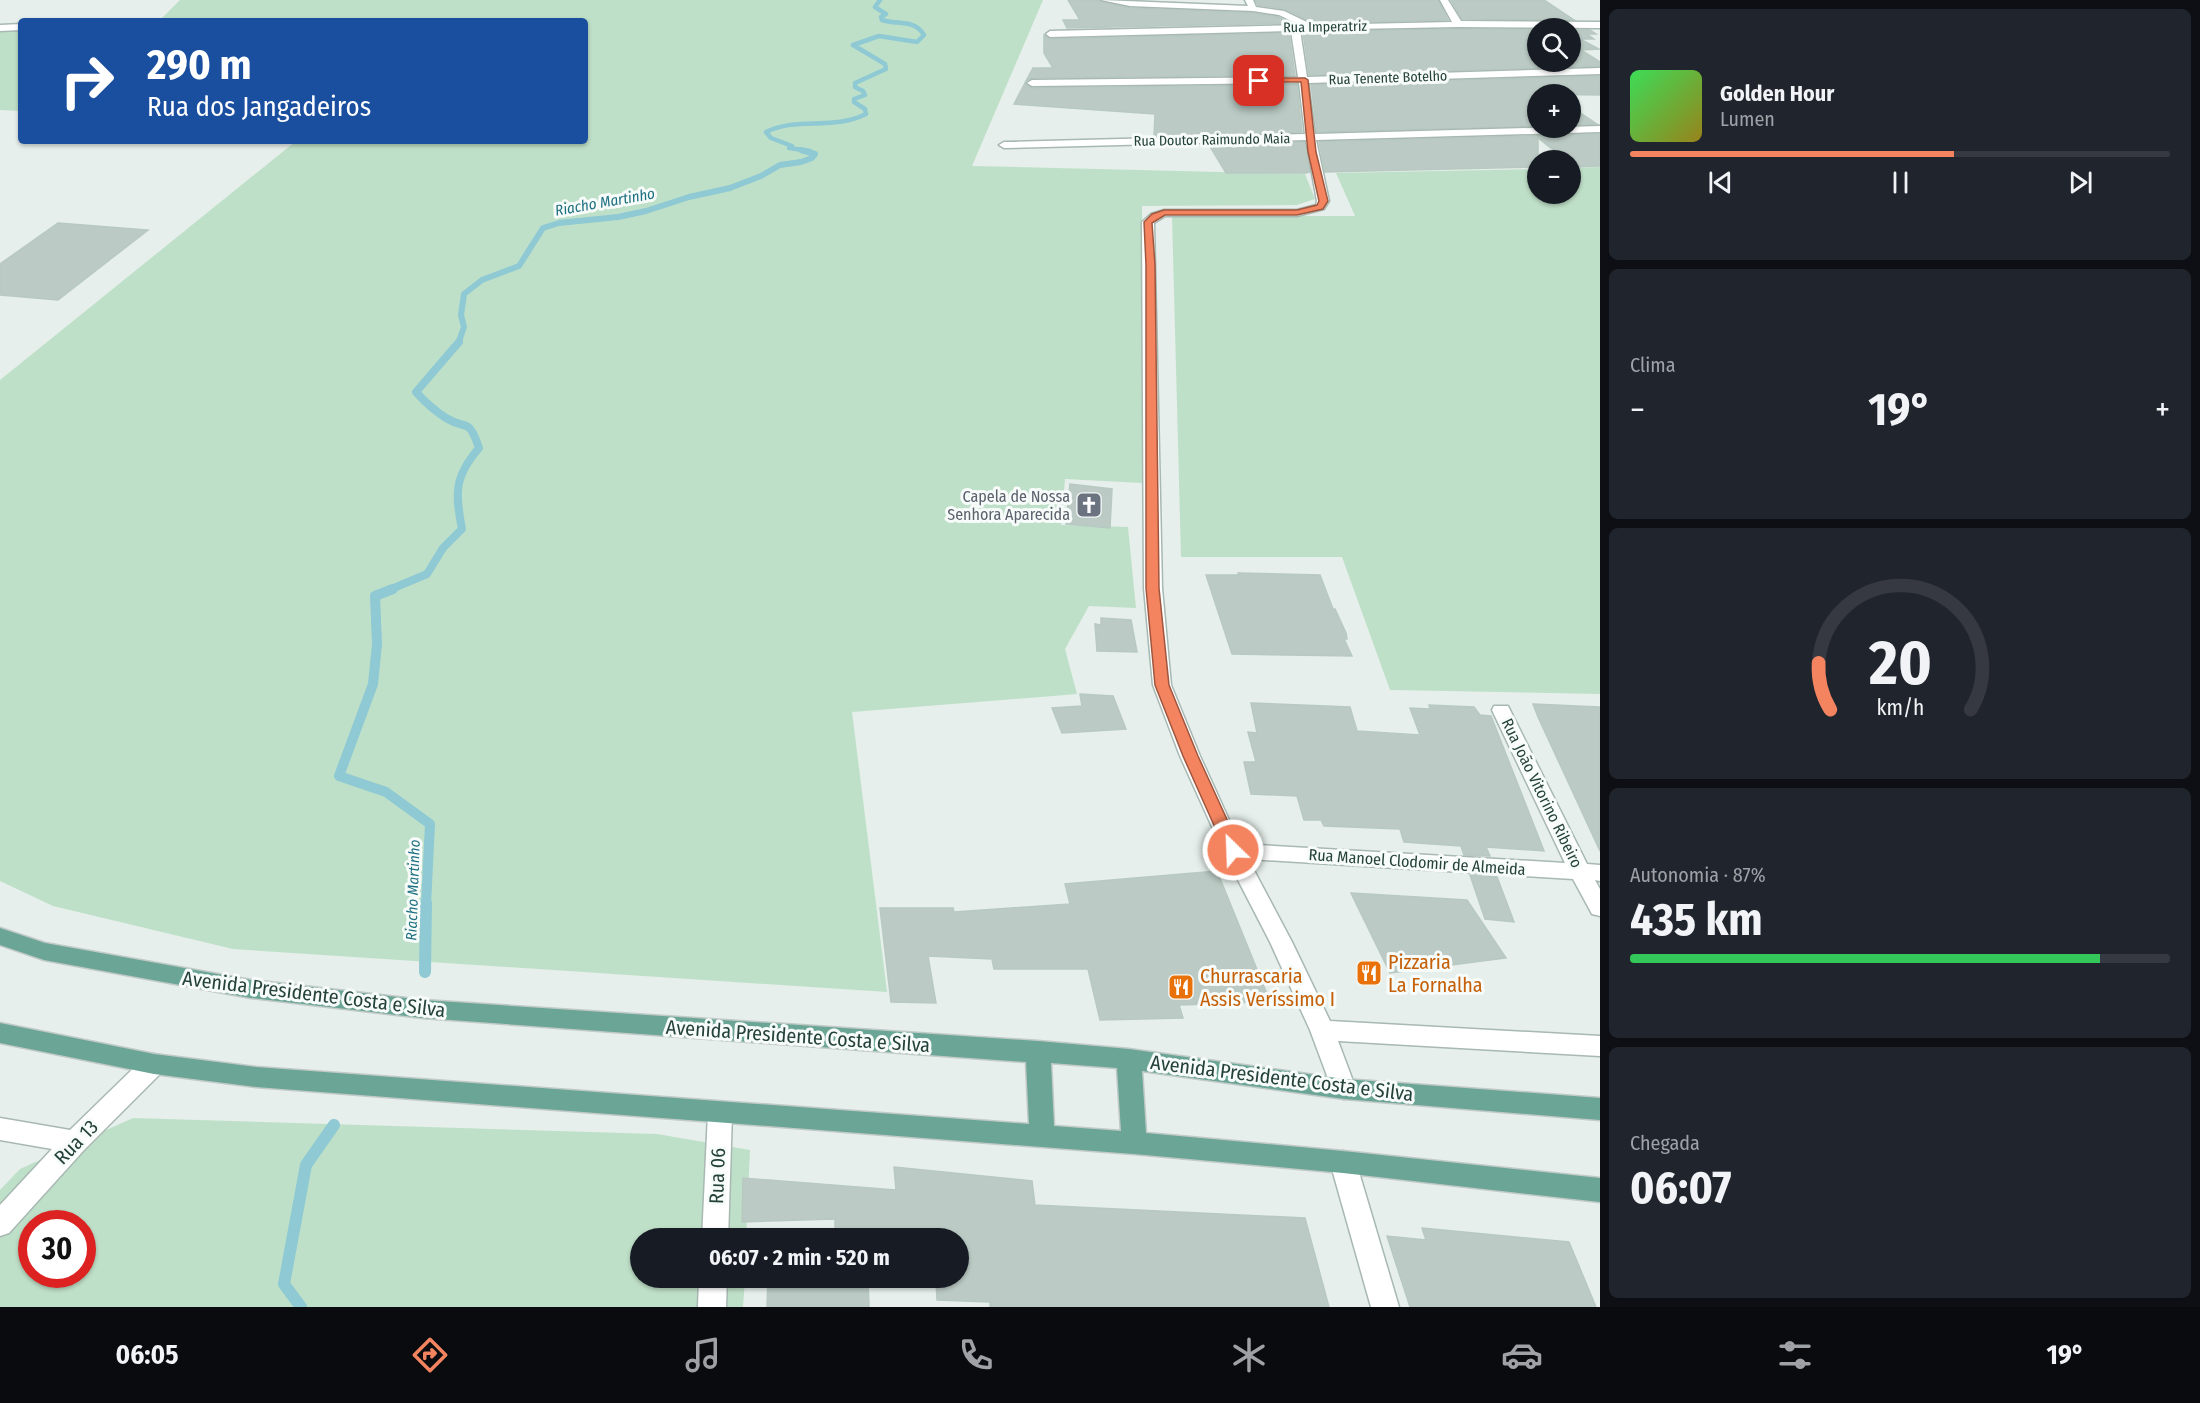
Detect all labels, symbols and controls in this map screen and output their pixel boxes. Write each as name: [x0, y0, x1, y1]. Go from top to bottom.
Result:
street label: Rua Imperatriz: [1283, 18, 1367, 36]
map controls: [1527, 18, 1581, 204]
button: search: [1527, 18, 1581, 72]
text: 290 m: [147, 40, 252, 90]
icon: right: [48, 42, 126, 120]
pin: [1233, 55, 1284, 106]
icon: arrive: [1242, 64, 1275, 97]
street label: Rua Tenente Botelho: [1328, 67, 1448, 89]
text: Golden Hour: [1720, 80, 1834, 107]
button: +: [1527, 84, 1581, 138]
text: Rua dos Jangadeiros: [147, 91, 371, 123]
text: Lumen: [1720, 107, 1775, 131]
street label: Rua Doutor Raimundo Maia: [1134, 130, 1291, 150]
button: −: [1527, 150, 1581, 204]
icon: previous: [1704, 166, 1737, 199]
icon: pause: [1884, 166, 1917, 199]
icon: next: [2064, 166, 2097, 199]
water label: Riacho Martinho: [554, 184, 656, 220]
text: Clima: [1630, 353, 1675, 377]
text: 19°: [1868, 383, 1932, 437]
text: −: [1630, 390, 1645, 430]
text: +: [2155, 390, 2170, 430]
place label: Capela de Nossa Senhora Aparecida: [947, 487, 1070, 524]
church icon: Capela de Nossa Senhora Aparecida: [1074, 490, 1104, 520]
text: 20: [1868, 627, 1931, 702]
text: km/h: [1876, 696, 1924, 722]
street label: Rua João Vitorino Ribeiro: [1498, 715, 1586, 871]
position arrow: [1201, 818, 1265, 882]
water label: Riacho Martinho: [402, 839, 424, 941]
street label: Rua Manoel Clodomir de Almeida: [1308, 845, 1526, 879]
text: Autonomia · 87%: [1630, 863, 1766, 887]
text: 435 km: [1630, 893, 1763, 947]
place label: Pizzaria La Fornalha: [1388, 950, 1483, 997]
restaurant icon: Pizzaria La Fornalha: [1354, 958, 1384, 988]
place label: Churrascaria Assis Veríssimo I: [1200, 964, 1335, 1011]
street label: Avenida Presidente Costa e Silva: [181, 966, 447, 1022]
restaurant icon: Churrascaria Assis Veríssimo I: [1166, 972, 1196, 1002]
street label: Avenida Presidente Costa e Silva: [665, 1015, 931, 1057]
street label: Avenida Presidente Costa e Silva: [1149, 1050, 1415, 1106]
street label: Rua 13: [49, 1115, 103, 1169]
text: Chegada: [1630, 1131, 1700, 1155]
street label: Rua 06: [704, 1147, 730, 1205]
text: 06:07: [1630, 1161, 1731, 1215]
speed limit sign: 30: [18, 1210, 96, 1288]
text: 06:07 · 2 min · 520 m: [709, 1244, 890, 1271]
icon: directions: [409, 1334, 451, 1376]
icon: music: [682, 1334, 724, 1376]
icon: phone: [955, 1334, 997, 1376]
icon: climate: [1228, 1334, 1270, 1376]
icon: car: [1501, 1334, 1543, 1376]
icon: filters: [1774, 1334, 1816, 1376]
text: 06:05: [115, 1339, 178, 1371]
text: 19°: [2046, 1339, 2085, 1371]

